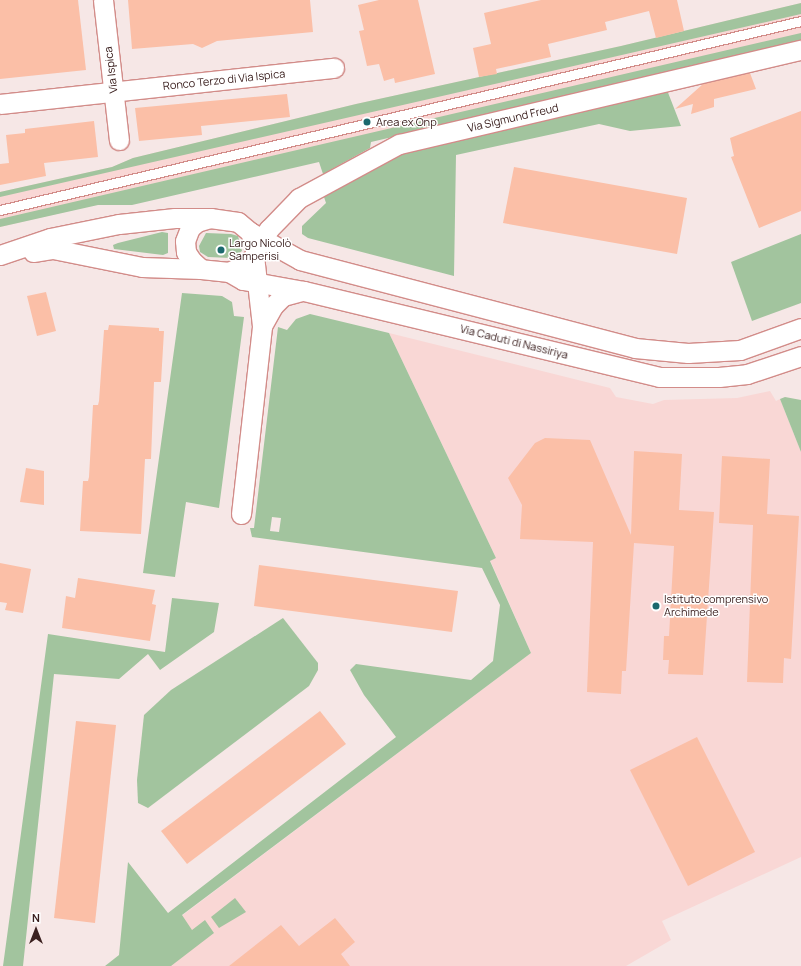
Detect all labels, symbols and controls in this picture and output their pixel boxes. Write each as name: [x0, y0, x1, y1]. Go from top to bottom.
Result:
street label: Via Ispica: [102, 46, 120, 94]
street label: Ronco Terzo di Via Ispica: [162, 67, 286, 93]
street label: Via Sigmund Freud: [466, 101, 560, 135]
place label: Area ex Onp: [376, 115, 437, 129]
marker: Area ex Onp: [361, 116, 373, 128]
place label: Largo Nicolò Samperisi: [229, 237, 291, 263]
marker: Largo Nicolò Samperisi: [216, 245, 226, 255]
street label: Via Caduti di Nassiriya: [459, 322, 569, 362]
place label: Istituto comprensivo Archimede: [664, 593, 768, 619]
marker: Istituto comprensivo Archimede: [651, 601, 661, 611]
north arrow: [16, 910, 56, 950]
text: N: [32, 910, 40, 925]

